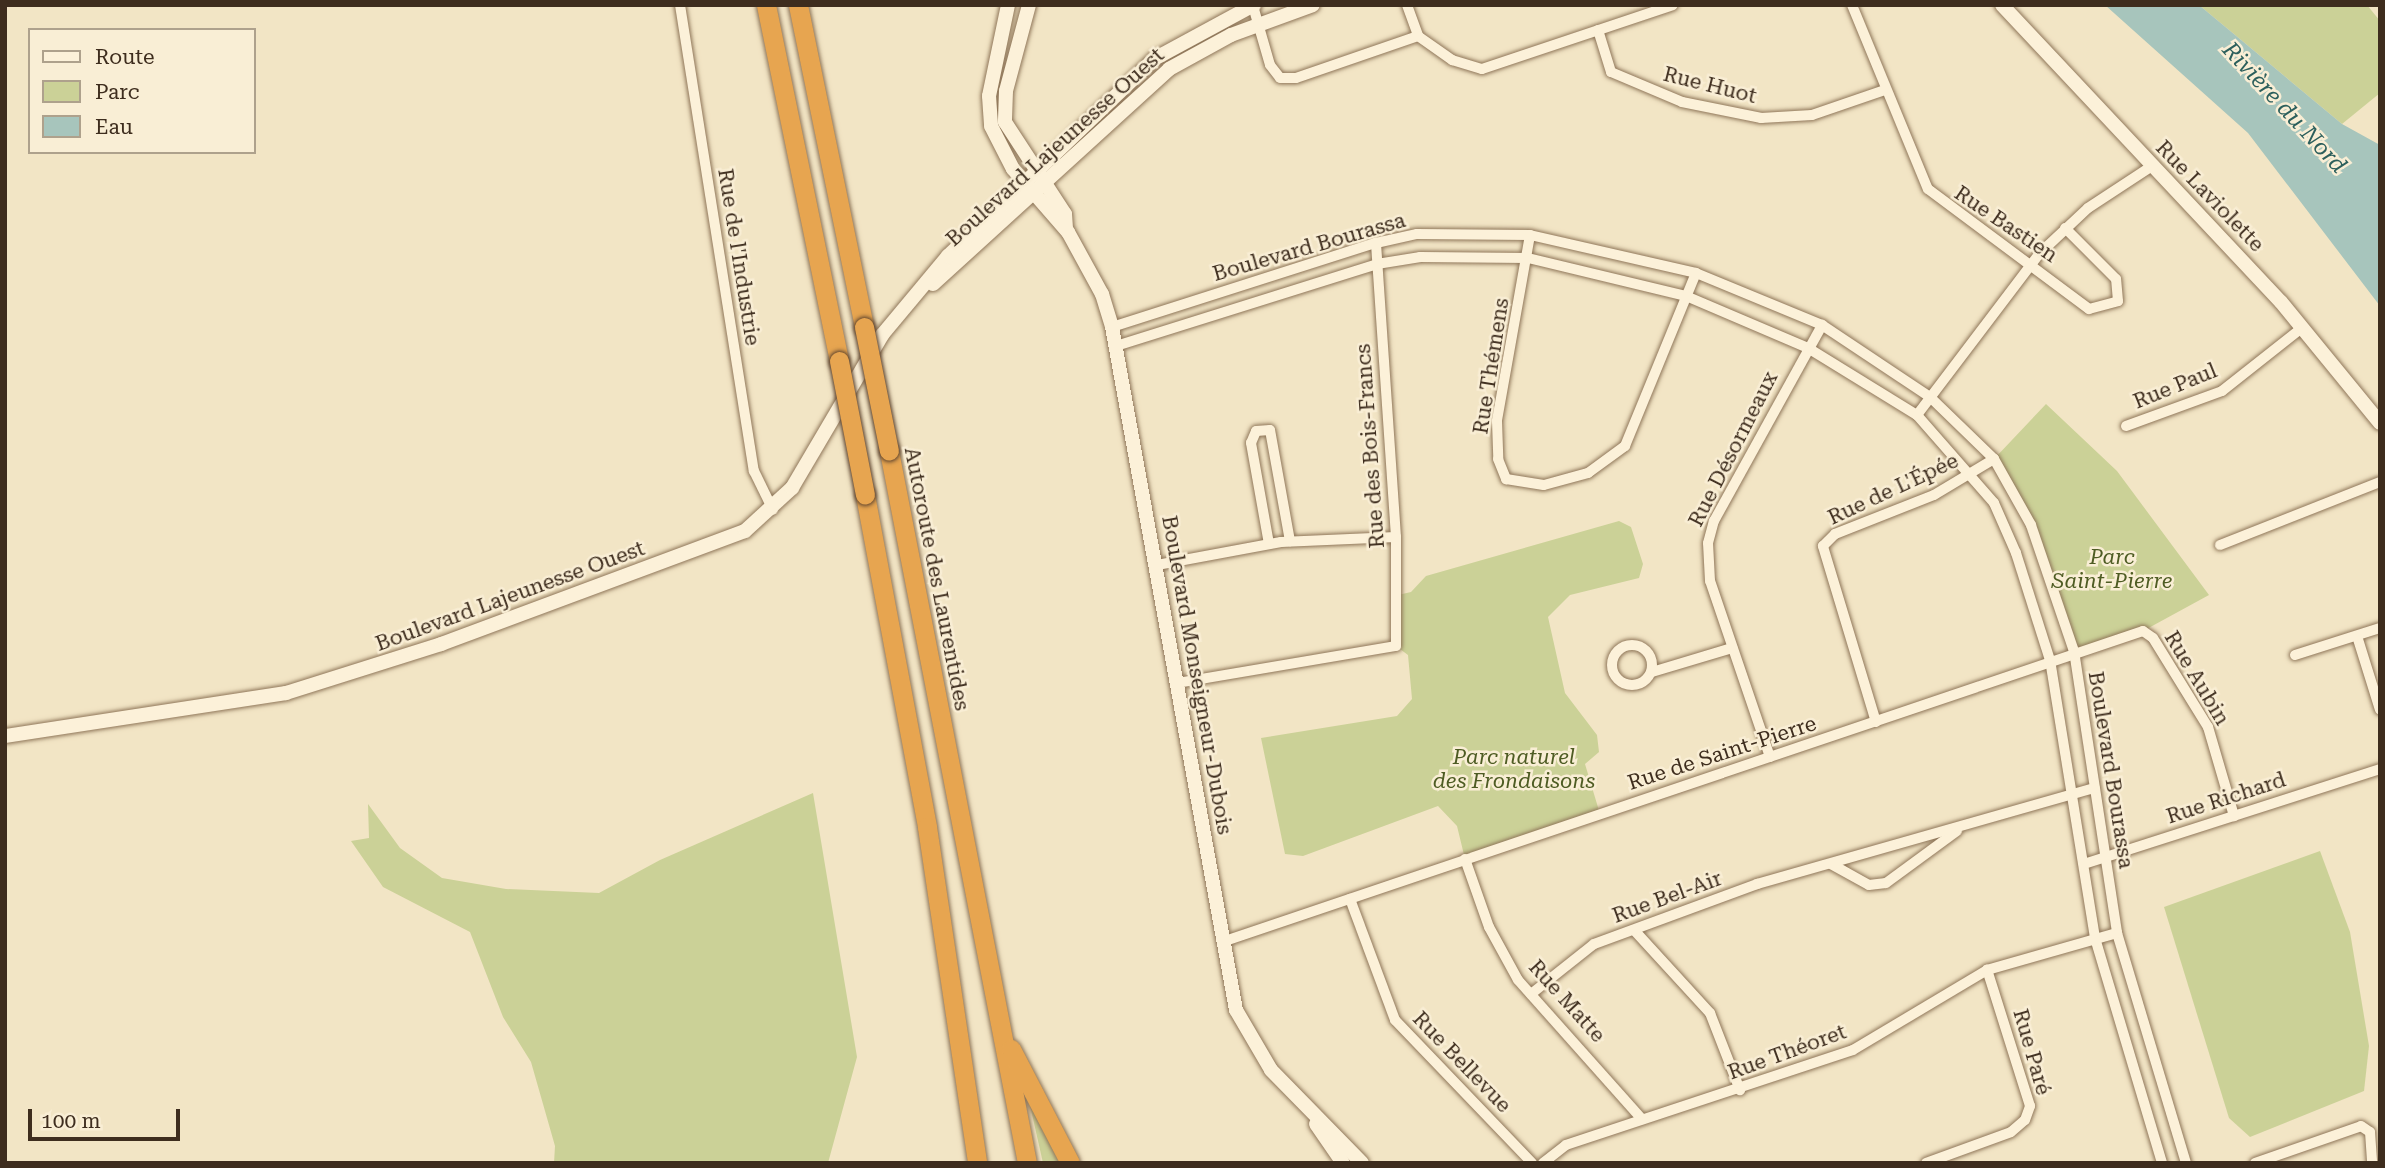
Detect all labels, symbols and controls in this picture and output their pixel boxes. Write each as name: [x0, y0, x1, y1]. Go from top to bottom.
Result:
legend: [28, 28, 256, 154]
water label: Rivière du Nord: [2216, 37, 2352, 179]
street label: Boulevard Lajeunesse Ouest: [941, 42, 1169, 252]
text: Route: [95, 45, 154, 69]
street label: Rue Huot: [1661, 61, 1759, 109]
text: Parc: [95, 80, 139, 104]
text: Eau: [95, 115, 133, 139]
street label: Rue Laviolette: [2151, 135, 2269, 257]
street label: Rue de l'Industrie: [713, 167, 765, 347]
street label: Rue Bastien: [1950, 180, 2062, 268]
street label: Boulevard Bourassa: [1210, 207, 1408, 287]
street label: Rue Thémens: [1468, 296, 1514, 436]
street label: Rue des Bois-Francs: [1350, 343, 1390, 549]
street label: Rue Paul: [2130, 358, 2220, 414]
street label: Rue Désormeaux: [1683, 367, 1783, 531]
street label: Autoroute des Laurentides: [899, 445, 975, 713]
street label: Rue de L'Épée: [1824, 448, 1962, 530]
street label: Boulevard Monseigneur-Dubois: [1157, 514, 1237, 836]
street label: Boulevard Lajeunesse Ouest: [372, 536, 648, 656]
park label: Parc Saint-Pierre: [2052, 544, 2172, 594]
street label: Rue Aubin: [2159, 626, 2235, 730]
street label: Boulevard Bourassa: [2083, 670, 2139, 870]
street label: Rue de Saint-Pierre: [1625, 711, 1819, 795]
park label: Parc naturel des Frondaisons: [1433, 744, 1595, 794]
street label: Rue Richard: [2163, 767, 2289, 829]
street label: Rue Bel-Air: [1609, 866, 1725, 928]
street label: Rue Matte: [1523, 955, 1611, 1047]
street label: Rue Bellevue: [1407, 1006, 1517, 1118]
street label: Rue Paré: [2008, 1006, 2056, 1098]
street label: Rue Théoret: [1724, 1019, 1850, 1085]
scale bar: [32, 1094, 184, 1138]
text: 100 m: [41, 1109, 101, 1133]

